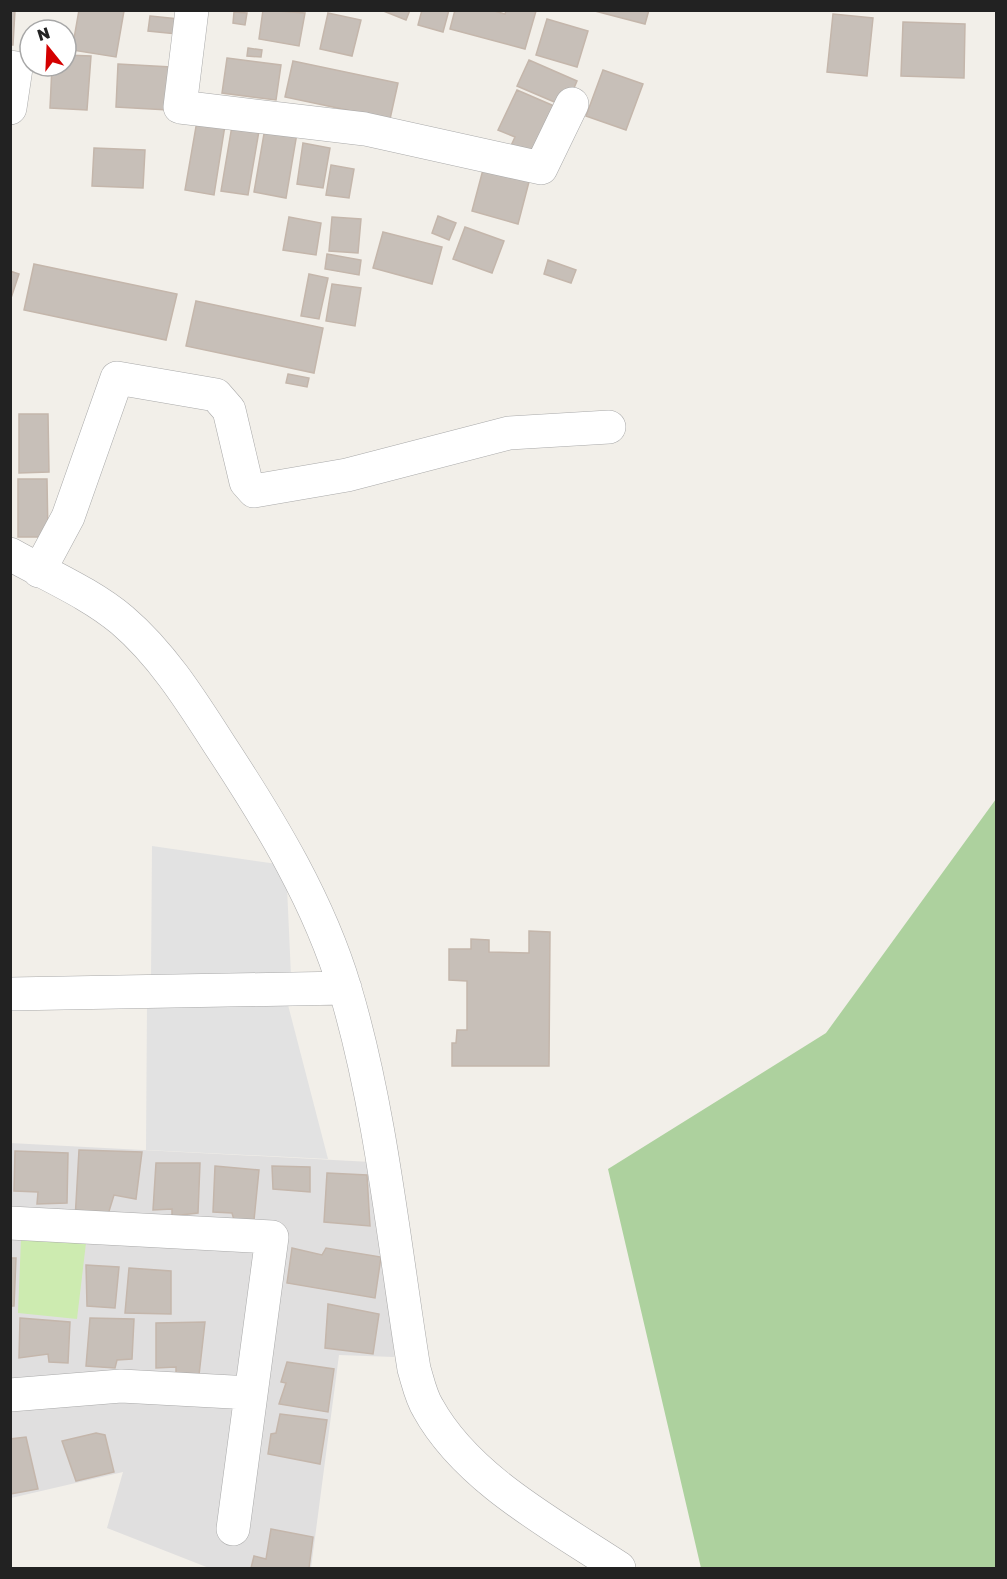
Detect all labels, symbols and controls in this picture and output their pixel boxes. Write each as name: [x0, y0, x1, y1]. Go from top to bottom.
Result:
north arrow: [18, 18, 78, 78]
text: N: [34, 22, 52, 45]

